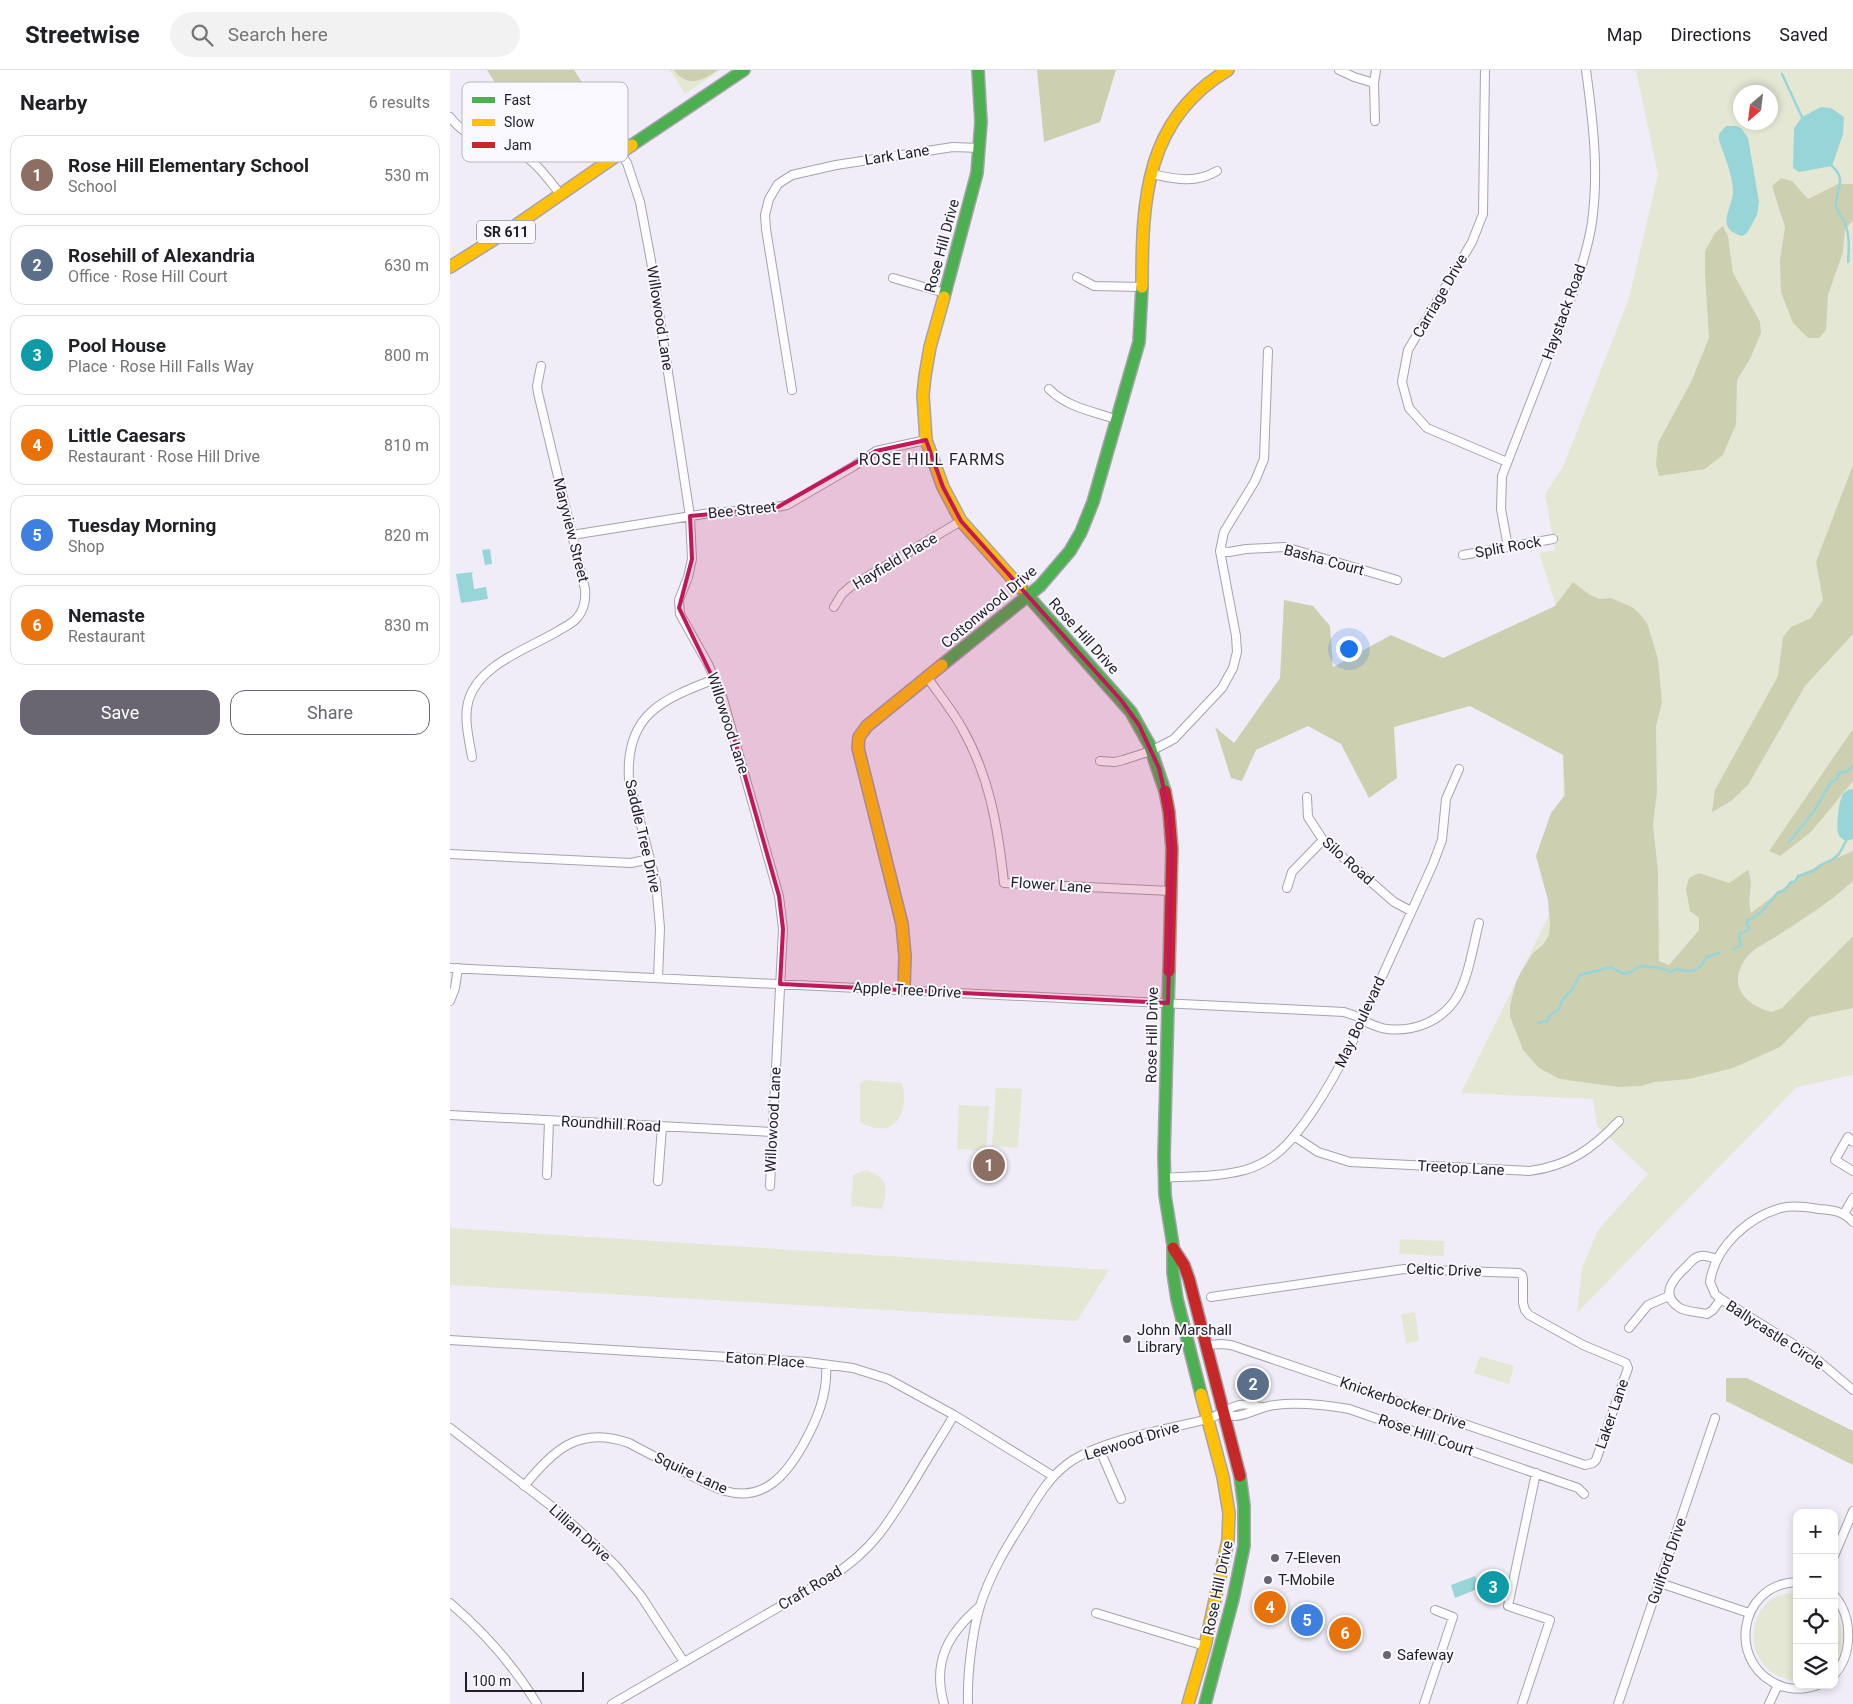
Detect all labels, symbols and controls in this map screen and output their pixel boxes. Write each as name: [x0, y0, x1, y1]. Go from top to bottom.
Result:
search box: [170, 12, 520, 57]
text: Streetwise: [25, 21, 140, 49]
icon: search: [188, 21, 216, 49]
text: Search here: [228, 23, 328, 46]
text: Map: [1607, 24, 1642, 45]
text: Directions: [1670, 24, 1751, 45]
text: Saved: [1779, 24, 1828, 45]
legend: [462, 82, 628, 162]
north arrow: [1733, 85, 1778, 130]
text: Nearby: [20, 91, 87, 115]
text: Fast: [504, 92, 531, 108]
text: 6 results: [369, 93, 430, 112]
text: Slow: [504, 114, 535, 130]
text: Jam: [504, 137, 532, 153]
street label: Lark Lane: [863, 141, 931, 169]
text: Rose Hill Elementary School: [68, 154, 309, 177]
text: 1: [32, 166, 42, 185]
text: 530 m: [384, 166, 429, 185]
text: School: [68, 177, 117, 196]
street label: Rose Hill Drive: [921, 197, 963, 295]
road number: SR 611: [477, 220, 535, 243]
text: Rosehill of Alexandria: [68, 244, 255, 267]
street label: Carriage Drive: [1409, 251, 1471, 341]
text: 2: [32, 256, 42, 275]
text: 630 m: [384, 256, 429, 275]
street label: Haystack Road: [1538, 262, 1590, 362]
street label: Willowood Lane: [643, 264, 677, 372]
text: Office · Rose Hill Court: [68, 267, 228, 286]
text: Pool House: [68, 334, 166, 357]
text: 3: [32, 346, 42, 365]
text: 800 m: [384, 346, 429, 365]
text: Place · Rose Hill Falls Way: [68, 357, 254, 376]
text: Little Caesars: [68, 424, 186, 447]
text: 4: [32, 436, 42, 455]
text: 810 m: [384, 436, 429, 455]
text: Restaurant · Rose Hill Drive: [68, 447, 260, 466]
district label: ROSE HILL FARMS: [859, 450, 1005, 469]
street label: Maryview Street: [549, 476, 593, 584]
street label: Bee Street: [707, 497, 777, 523]
text: Tuesday Morning: [68, 514, 216, 537]
text: 5: [32, 526, 42, 545]
text: 820 m: [384, 526, 429, 545]
street label: Hayfield Place: [850, 529, 940, 593]
street label: Split Rock: [1474, 532, 1543, 562]
text: Shop: [68, 537, 104, 556]
street label: Basha Court: [1282, 541, 1366, 579]
street label: Cottonwood Drive: [938, 562, 1040, 652]
street label: Rose Hill Drive: [1045, 594, 1123, 678]
text: Nemaste: [68, 604, 145, 627]
text: 6: [32, 616, 42, 635]
text: 830 m: [384, 616, 429, 635]
text: Restaurant: [68, 627, 145, 646]
your location: [1336, 636, 1362, 662]
street label: Willowood Lane: [703, 670, 753, 776]
button: Save: [20, 690, 220, 735]
button: Share: [230, 690, 430, 735]
street label: Saddle Tree Drive: [621, 778, 665, 894]
street label: Silo Road: [1319, 833, 1377, 889]
street label: Flower Lane: [1010, 873, 1092, 897]
street label: May Boulevard: [1331, 974, 1389, 1070]
street label: Apple Tree Drive: [852, 978, 962, 1002]
street label: Rose Hill Drive: [1142, 987, 1162, 1083]
street label: Willowood Lane: [761, 1067, 785, 1173]
street label: Roundhill Road: [561, 1112, 661, 1136]
pin: 1: [973, 1146, 1005, 1184]
street label: Treetop Lane: [1417, 1157, 1505, 1179]
street label: Celtic Drive: [1406, 1260, 1482, 1280]
street label: Ballycastle Circle: [1722, 1297, 1828, 1374]
place label: John Marshall Library: [1137, 1321, 1232, 1356]
marker: John Marshall Library: [1121, 1333, 1133, 1345]
street label: Eaton Place: [725, 1348, 805, 1372]
pin: 2: [1237, 1365, 1269, 1403]
street label: Knickerbocker Drive: [1338, 1373, 1468, 1433]
street label: Laker Lane: [1592, 1377, 1632, 1451]
street label: Rose Hill Court: [1376, 1410, 1476, 1460]
street label: Leewood Drive: [1082, 1418, 1182, 1464]
street label: Squire Lane: [652, 1448, 730, 1498]
street label: Lillian Drive: [546, 1501, 614, 1565]
map controls: [1793, 1509, 1838, 1689]
button: +: [1793, 1509, 1838, 1554]
street label: Guilford Drive: [1644, 1515, 1690, 1607]
street label: Rose Hill Drive: [1199, 1539, 1237, 1637]
place label: 7-Eleven: [1285, 1549, 1341, 1567]
marker: 7-Eleven: [1269, 1552, 1281, 1564]
button: −: [1793, 1554, 1838, 1599]
street label: Craft Road: [775, 1562, 845, 1614]
pin: 3: [1477, 1568, 1509, 1606]
place label: T-Mobile: [1278, 1571, 1335, 1589]
marker: T-Mobile: [1262, 1574, 1274, 1586]
pin: 4: [1254, 1588, 1286, 1626]
button: locate: [1793, 1599, 1838, 1644]
pin: 5: [1291, 1601, 1323, 1639]
pin: 6: [1329, 1614, 1361, 1652]
button: layers: [1793, 1644, 1838, 1689]
place label: Safeway: [1397, 1646, 1453, 1664]
marker: Safeway: [1381, 1649, 1393, 1661]
scale bar: [465, 1669, 584, 1692]
text: 100 m: [472, 1673, 511, 1689]

